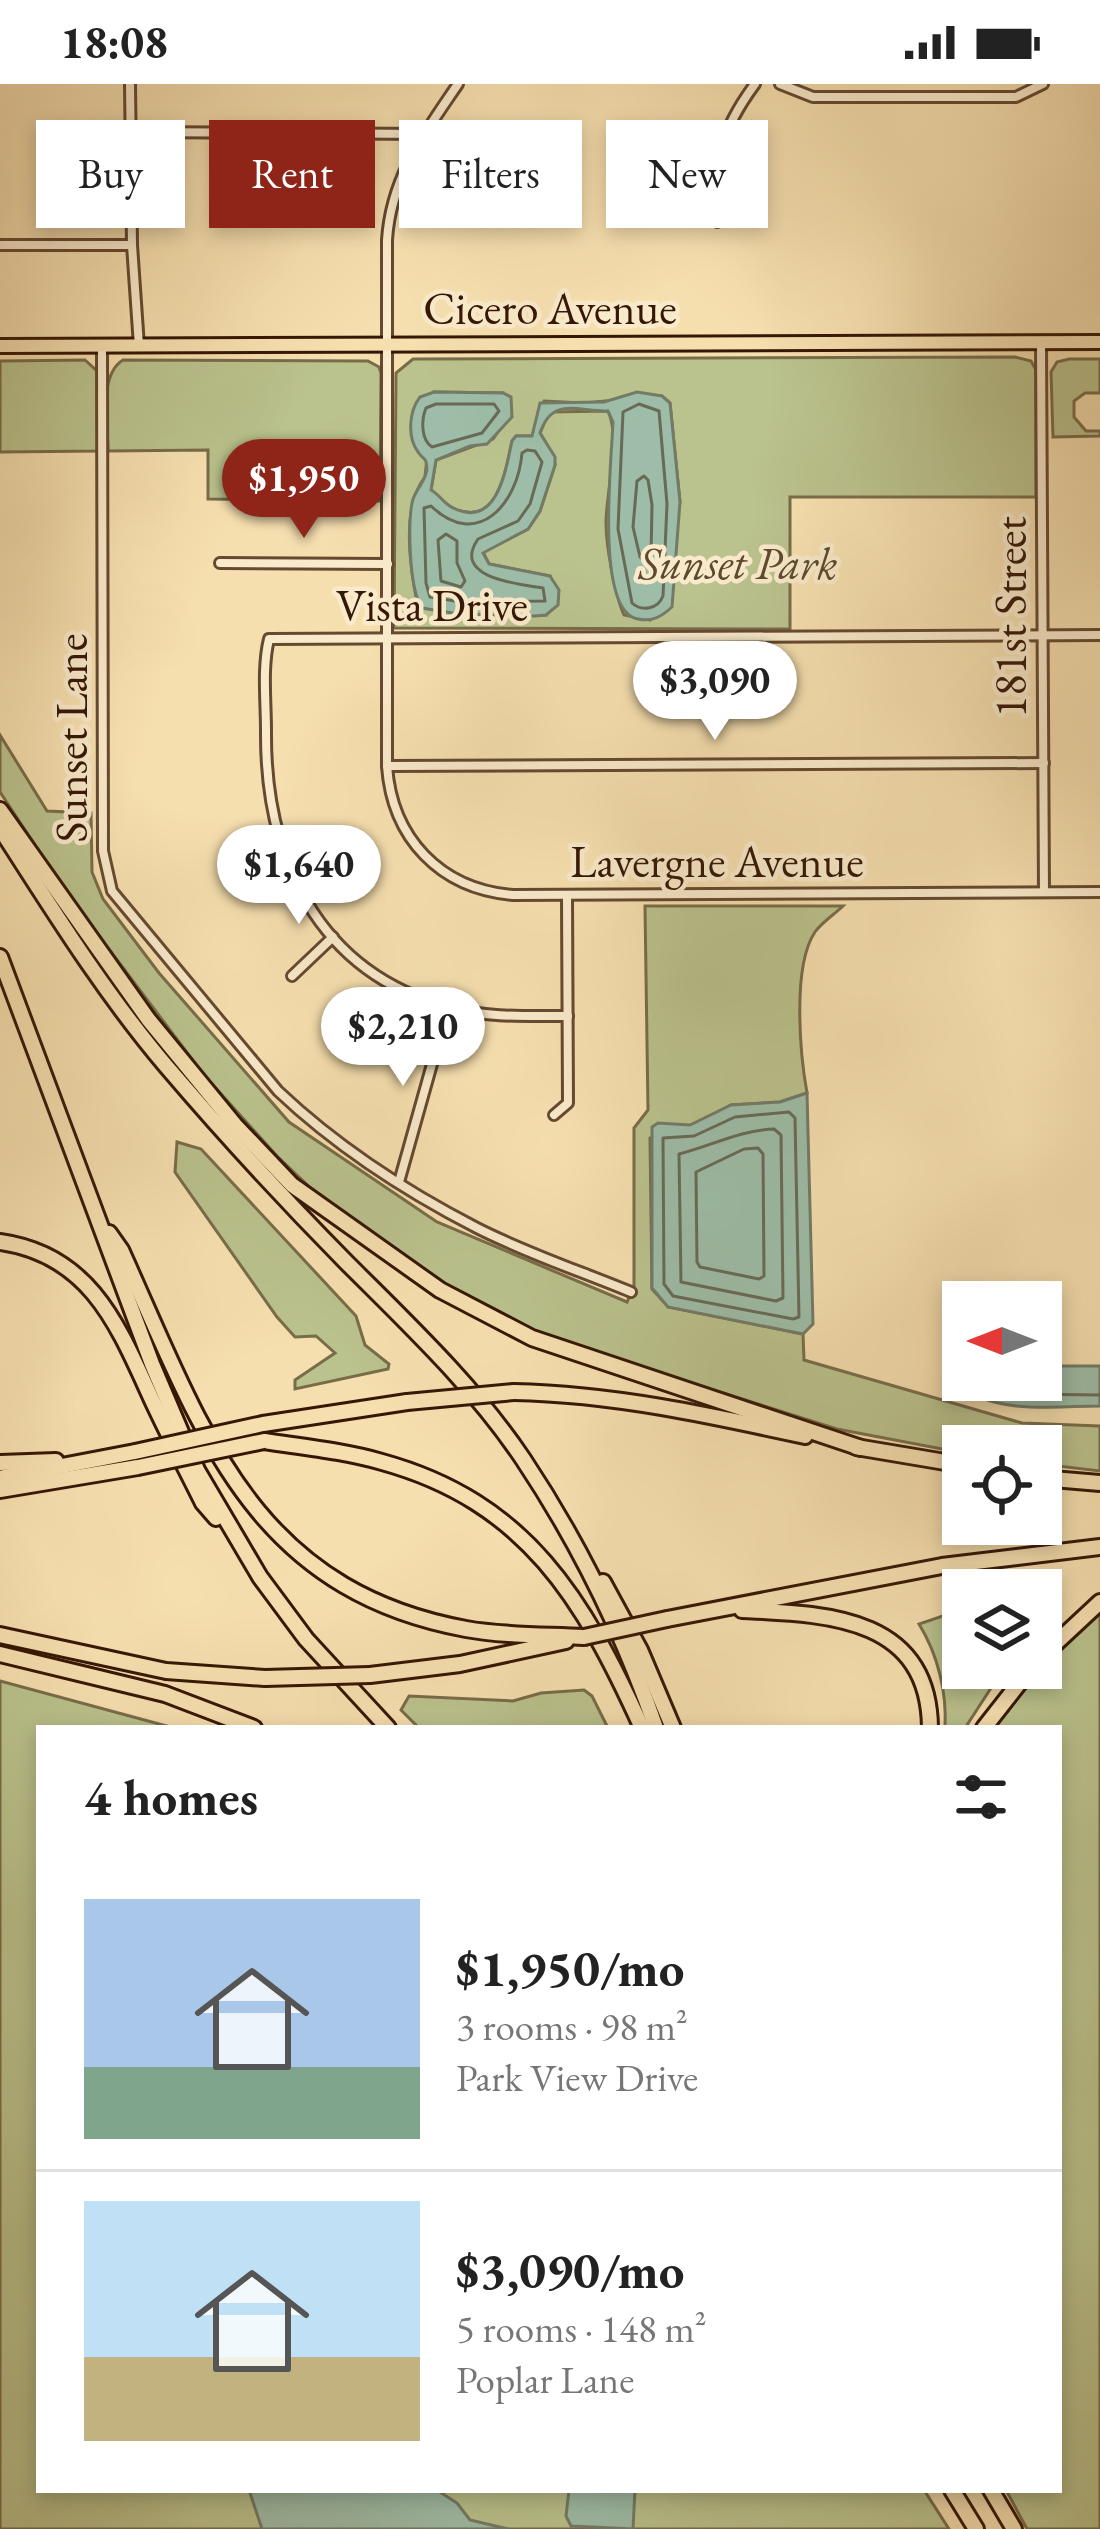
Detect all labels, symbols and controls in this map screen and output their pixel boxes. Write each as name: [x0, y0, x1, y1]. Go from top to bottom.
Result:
text: 18:08: [60, 13, 168, 71]
chip: Buy: [36, 120, 185, 228]
chip: Rent: [209, 120, 375, 228]
chip: Filters: [399, 120, 582, 228]
chip: New: [606, 120, 768, 228]
street label: Cicero Avenue: [423, 279, 677, 337]
pin: $1,950: [206, 439, 402, 541]
text: $1,950: [249, 452, 359, 503]
street label: 181st Street: [981, 516, 1039, 718]
park label: Sunset Park: [637, 534, 838, 592]
street label: Vista Drive: [336, 576, 528, 634]
street label: Sunset Lane: [42, 633, 100, 843]
pin: $3,090: [617, 641, 813, 743]
text: $3,090: [660, 654, 770, 705]
pin: $1,640: [201, 825, 397, 927]
street label: Lavergne Avenue: [570, 832, 864, 890]
text: $1,640: [244, 838, 354, 889]
pin: $2,210: [305, 987, 501, 1089]
text: $2,210: [348, 1000, 458, 1051]
north arrow: [942, 1281, 1062, 1401]
map controls: [942, 1281, 1062, 1689]
button: locate: [942, 1425, 1062, 1545]
button: layers: [942, 1569, 1062, 1689]
text: 4 homes: [84, 1764, 258, 1830]
icon: filters: [948, 1764, 1014, 1830]
text: $1,950/mo: [456, 1935, 684, 2001]
icon: home: [180, 1947, 324, 2091]
text: 3 rooms · 98 m²: [456, 2001, 688, 2052]
text: Park View Drive: [456, 2052, 698, 2103]
text: $3,090/mo: [456, 2237, 684, 2303]
icon: home: [180, 2249, 324, 2393]
text: 5 rooms · 148 m²: [456, 2303, 707, 2354]
text: Poplar Lane: [456, 2354, 634, 2405]

